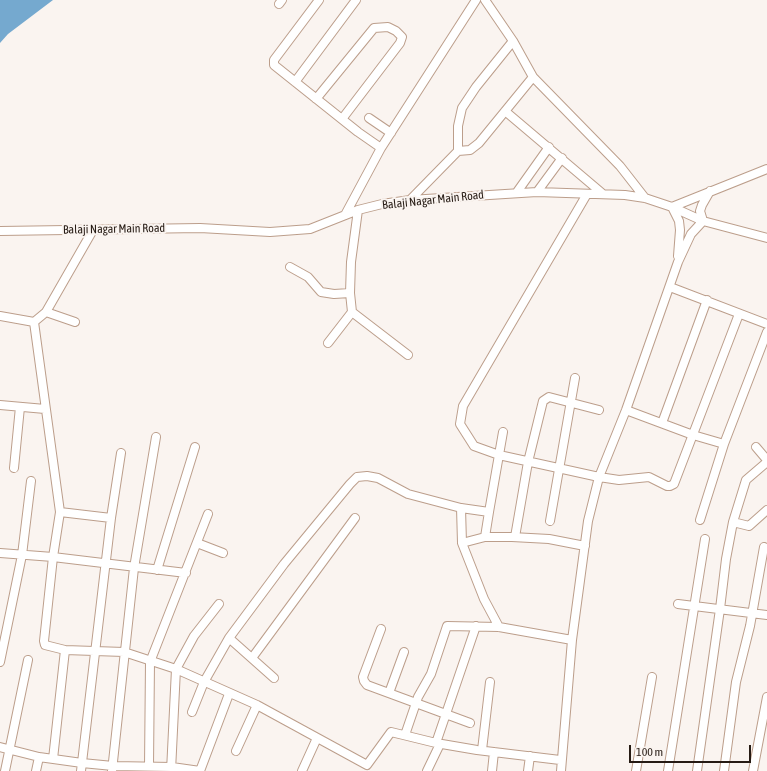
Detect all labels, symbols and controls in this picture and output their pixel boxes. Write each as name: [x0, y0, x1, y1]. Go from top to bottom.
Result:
street label: Balaji Nagar Main Road: [381, 187, 485, 213]
street label: Balaji Nagar Main Road: [63, 221, 165, 237]
scale bar: [631, 737, 753, 763]
text: 100 m: [636, 745, 663, 759]

